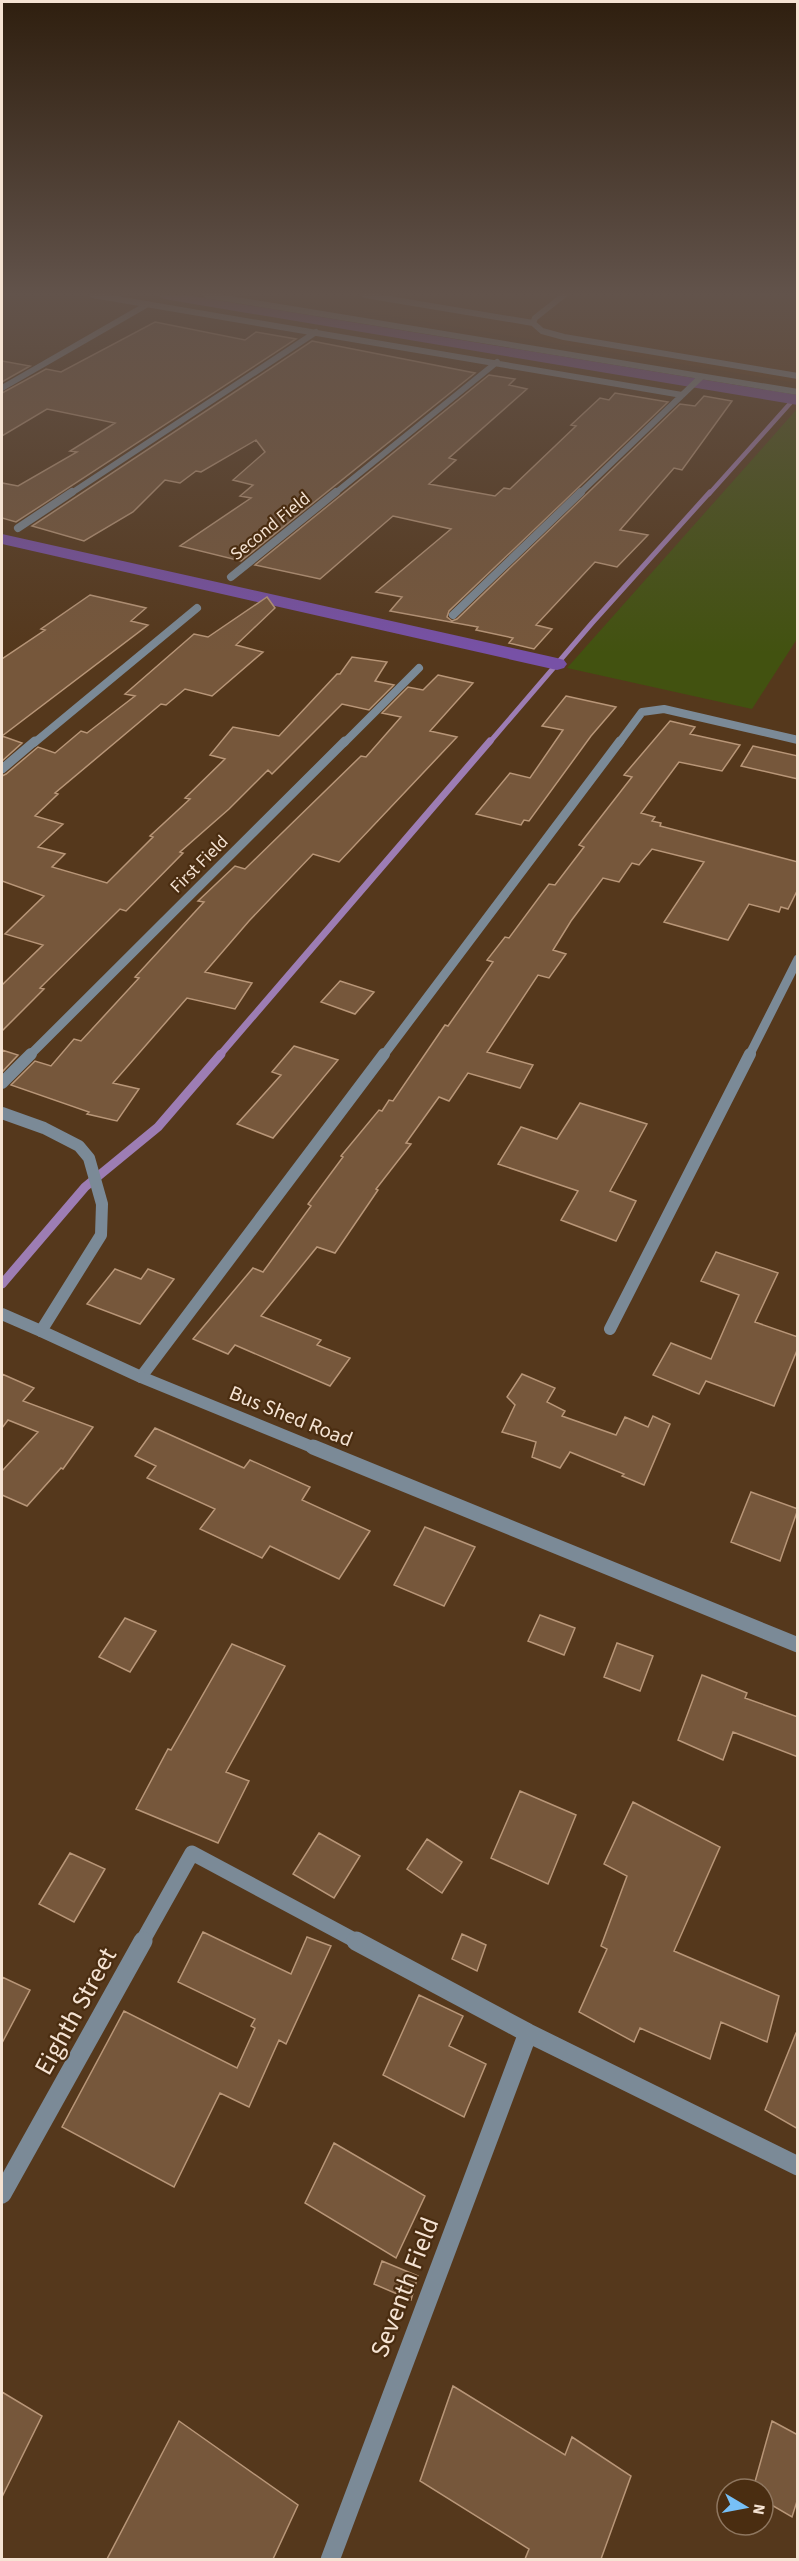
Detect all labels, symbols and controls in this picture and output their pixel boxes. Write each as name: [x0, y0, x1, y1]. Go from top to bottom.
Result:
street label: Second Field: [225, 486, 316, 566]
street label: First Field: [165, 830, 234, 899]
street label: Bus Shed Road: [225, 1378, 357, 1454]
street label: Eighth Street: [25, 1941, 126, 2082]
street label: Seventh Field: [361, 2212, 448, 2363]
north arrow: [715, 2477, 775, 2537]
text: N: [747, 2502, 771, 2517]

